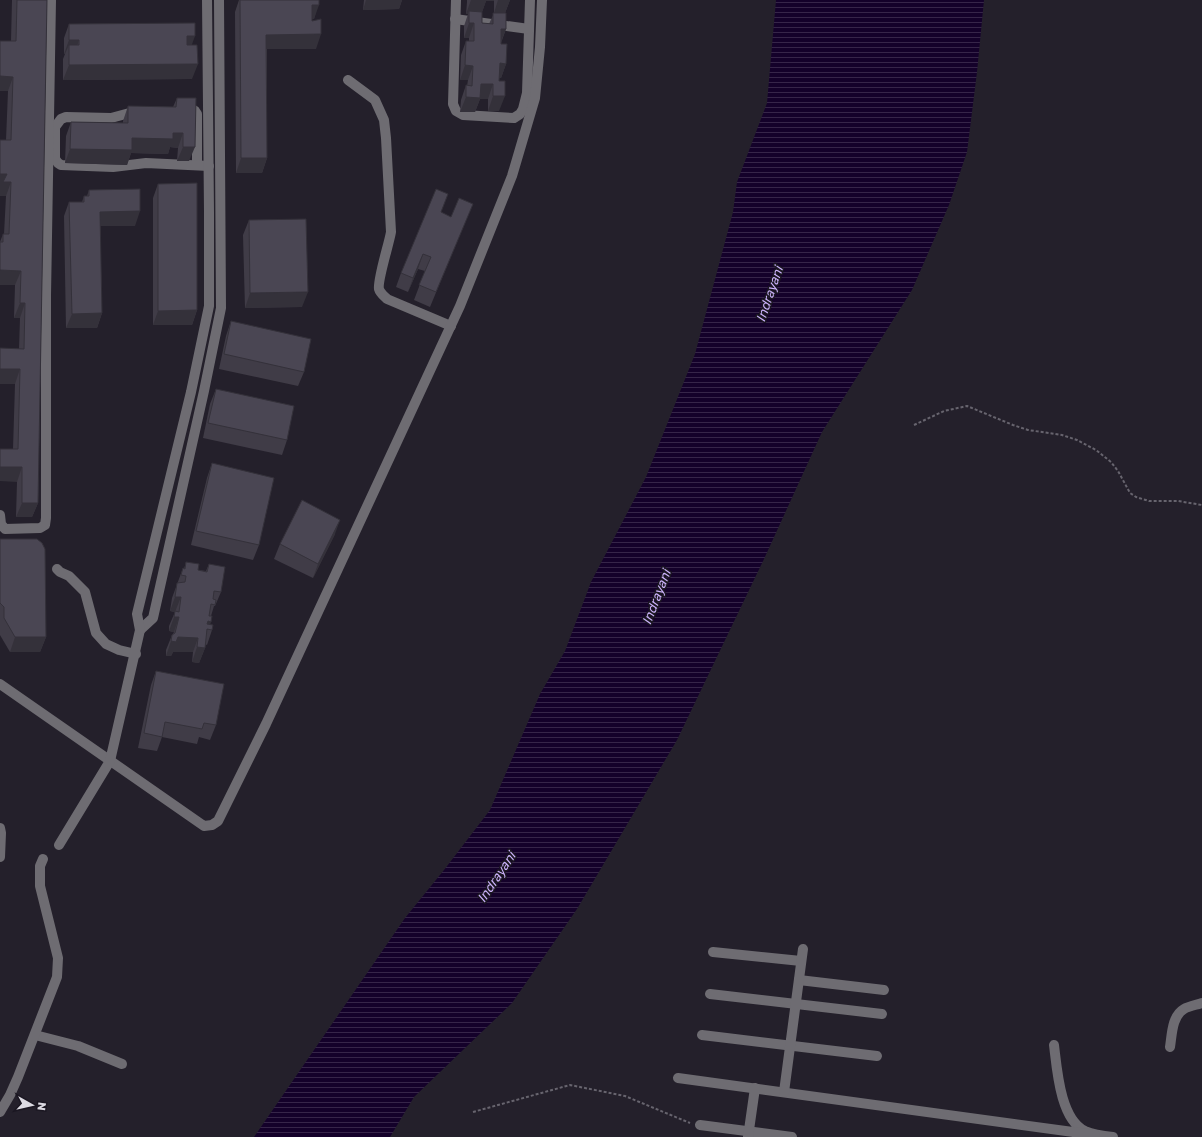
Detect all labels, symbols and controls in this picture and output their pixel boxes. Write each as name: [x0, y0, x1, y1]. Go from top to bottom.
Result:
water label: Indrayani: [752, 263, 786, 324]
water label: Indrayani: [638, 566, 674, 627]
water label: Indrayani: [473, 847, 520, 905]
north arrow: [12, 1085, 52, 1125]
text: N: [35, 1101, 49, 1112]

